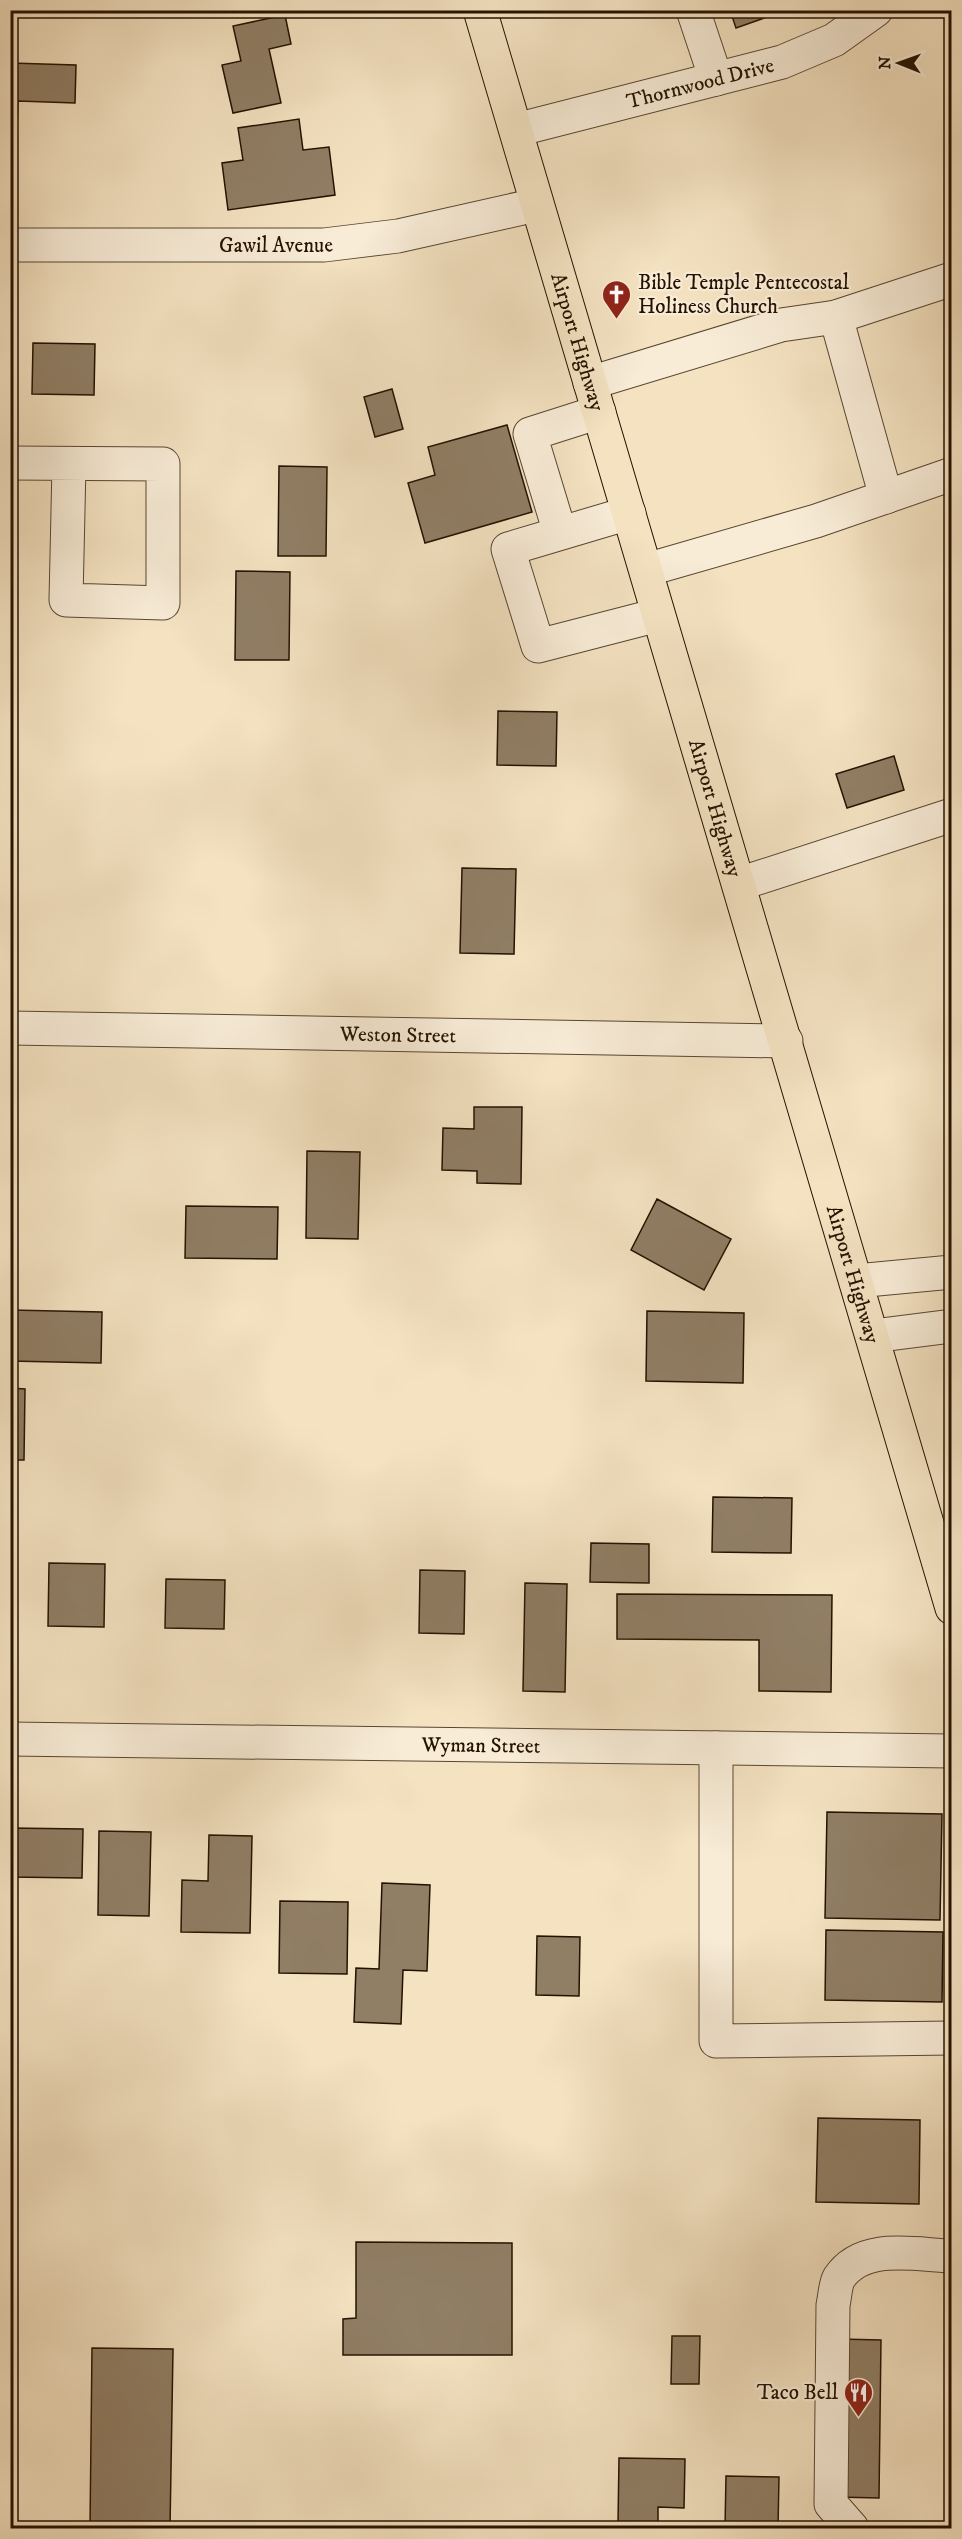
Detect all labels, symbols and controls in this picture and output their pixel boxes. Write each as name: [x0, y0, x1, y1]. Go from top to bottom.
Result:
north arrow: [869, 33, 929, 93]
street label: Thornwood Drive: [624, 52, 777, 115]
text: N: [875, 56, 895, 69]
street label: Gawil Avenue: [219, 232, 335, 259]
street label: Airport Highway: [544, 270, 610, 415]
place label: Bible Temple Pentecostal Holiness Church: [638, 270, 850, 320]
church icon: Bible Temple Pentecostal Holiness Church: [601, 278, 633, 320]
street label: Airport Highway: [682, 736, 748, 881]
street label: Weston Street: [339, 1022, 456, 1049]
street label: Airport Highway: [820, 1202, 885, 1347]
street label: Wyman Street: [420, 1732, 541, 1760]
restaurant icon: Taco Bell: [843, 2376, 875, 2418]
place label: Taco Bell: [757, 2380, 839, 2406]

